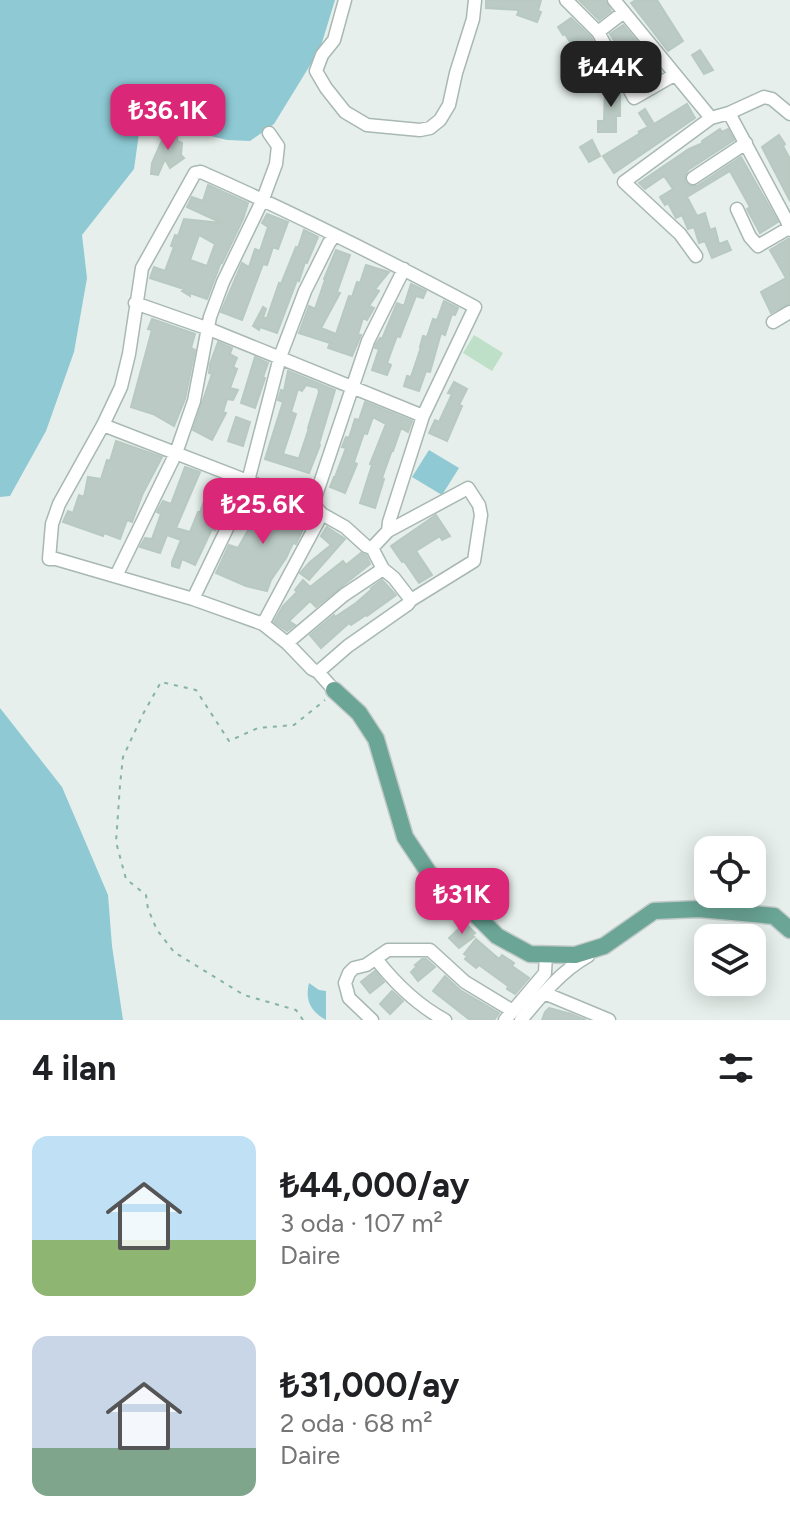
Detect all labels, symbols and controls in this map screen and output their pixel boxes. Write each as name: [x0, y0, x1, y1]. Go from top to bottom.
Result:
pin: ₺44K: [564, 41, 658, 109]
text: ₺44K: [578, 51, 644, 83]
pin: ₺36.1K: [103, 84, 233, 152]
text: ₺36.1K: [128, 94, 208, 126]
pin: ₺25.6K: [198, 478, 328, 546]
text: ₺25.6K: [221, 488, 305, 520]
map controls: [694, 836, 766, 996]
button: locate: [694, 836, 766, 908]
pin: ₺31K: [415, 868, 509, 936]
text: ₺31K: [433, 878, 491, 910]
button: layers: [694, 924, 766, 996]
icon: filters: [714, 1046, 758, 1090]
text: 4 ilan: [32, 1048, 116, 1089]
text: ₺44,000/ay: [280, 1165, 469, 1206]
icon: home: [96, 1168, 192, 1264]
text: 3 oda · 107 m²: [280, 1207, 443, 1239]
text: Daire: [280, 1239, 340, 1271]
text: ₺31,000/ay: [280, 1365, 459, 1406]
icon: home: [96, 1368, 192, 1464]
text: 2 oda · 68 m²: [280, 1407, 433, 1439]
text: Daire: [280, 1439, 340, 1471]

